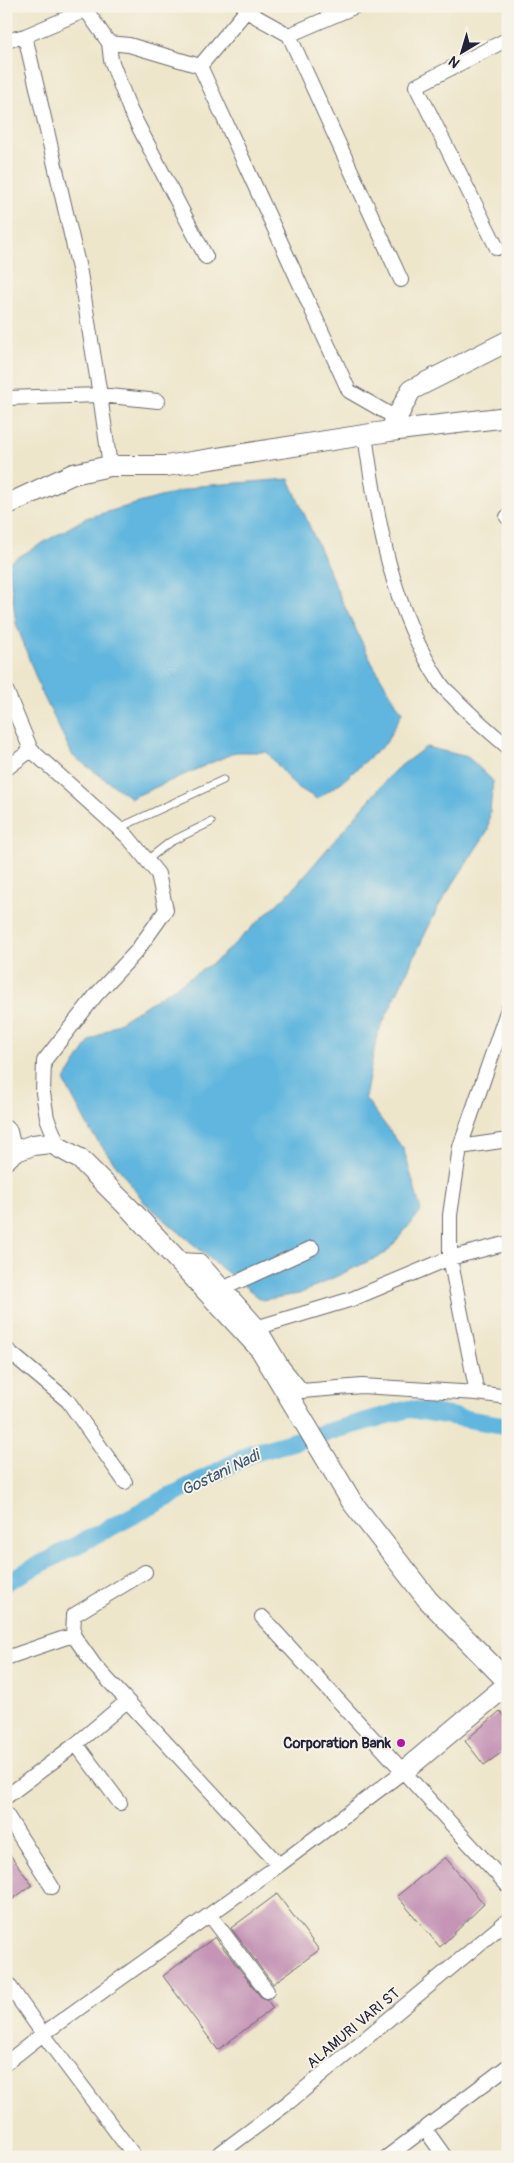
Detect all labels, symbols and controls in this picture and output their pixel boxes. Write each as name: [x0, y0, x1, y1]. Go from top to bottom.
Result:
north arrow: [436, 28, 486, 78]
text: N: [445, 52, 463, 71]
water label: Gostani Nadi: [178, 1445, 265, 1500]
place label: Corporation Bank: [283, 1734, 392, 1753]
marker: Corporation Bank: [395, 1737, 407, 1749]
street label: ALAMURI VARI ST: [303, 1984, 404, 2073]

